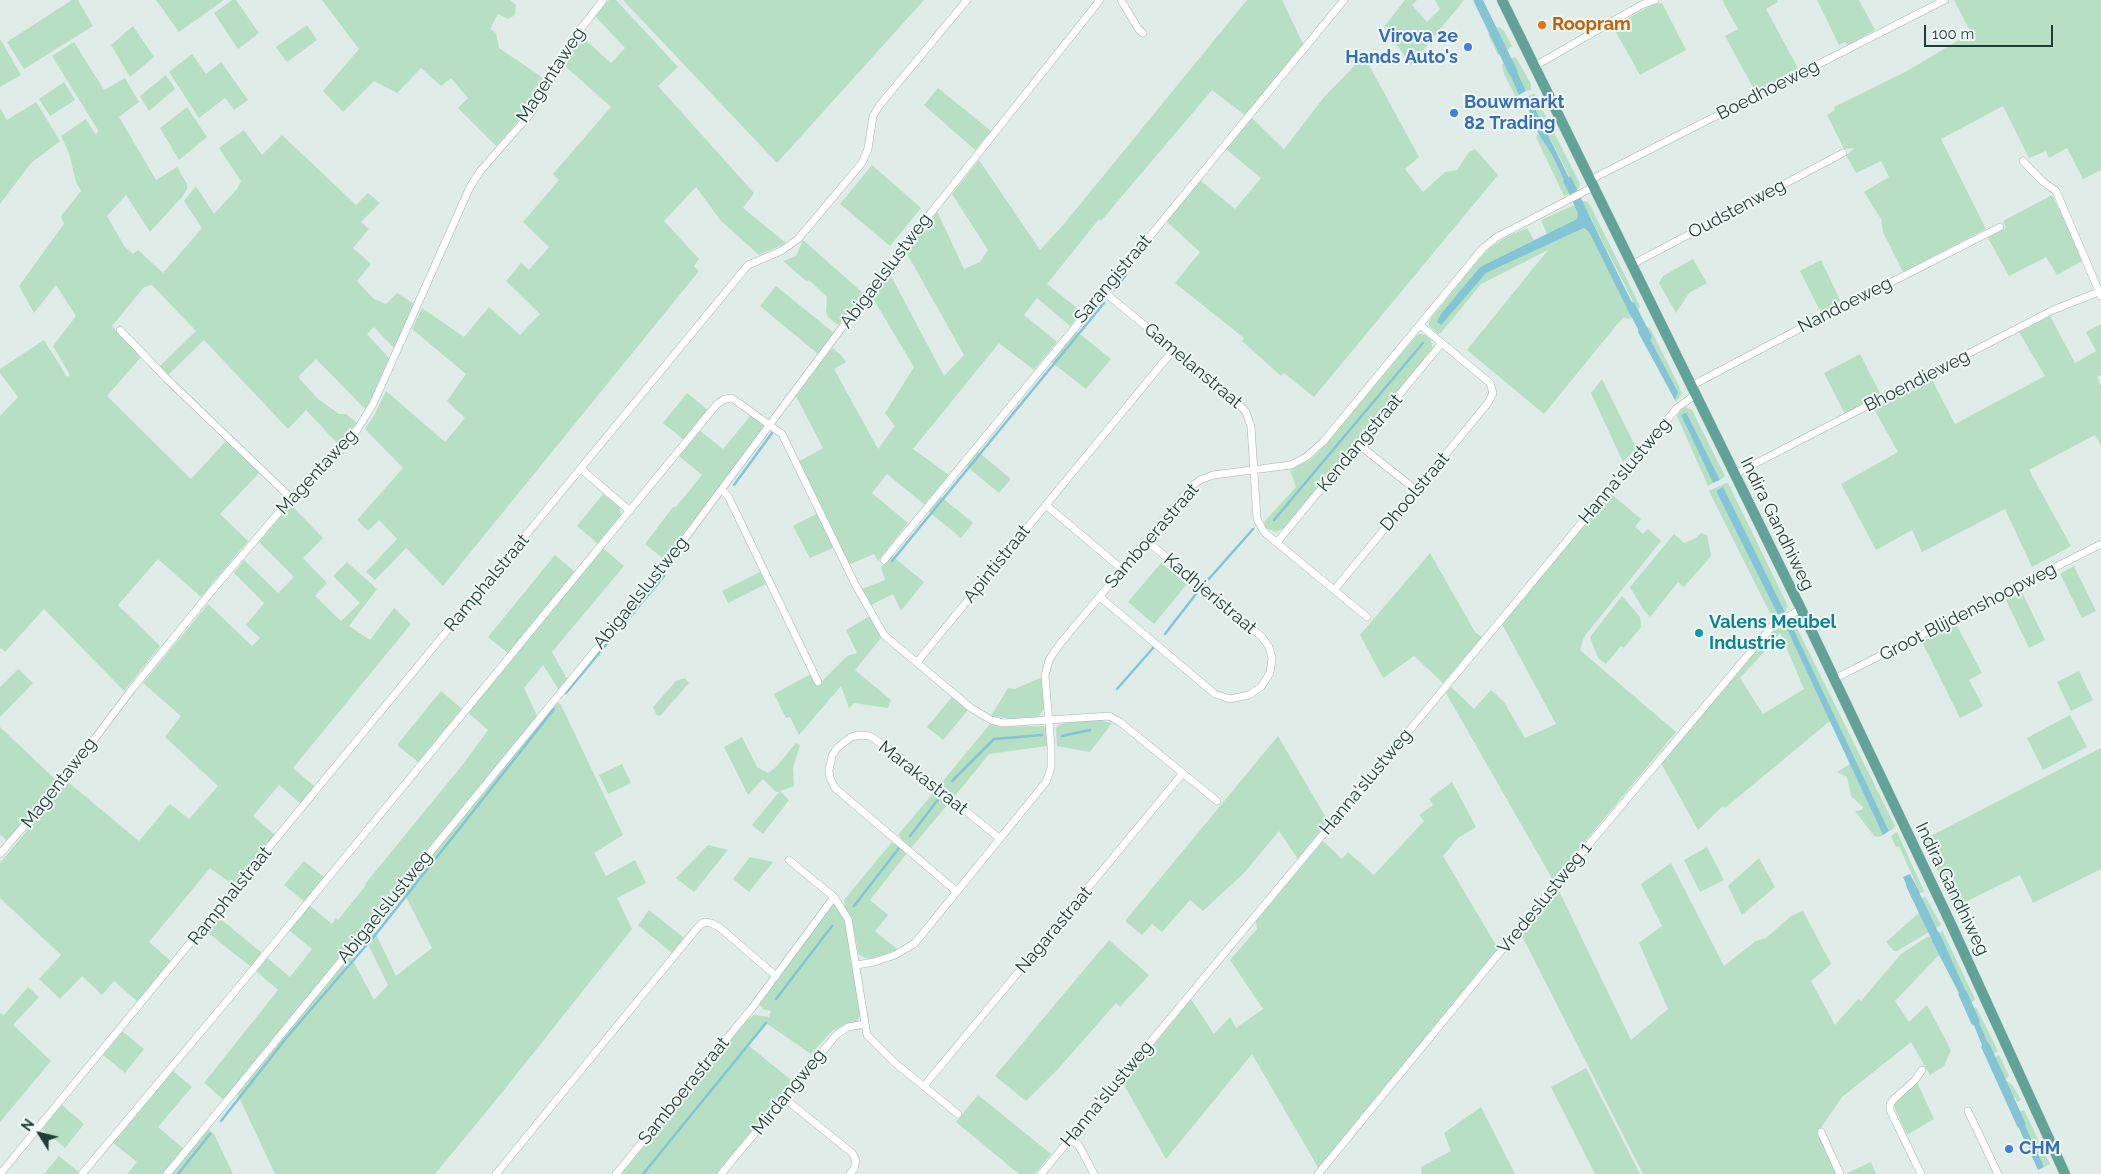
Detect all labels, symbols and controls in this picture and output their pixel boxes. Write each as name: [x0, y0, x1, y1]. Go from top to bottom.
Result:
place label: Roopram: [1552, 14, 1631, 36]
scale bar: [1926, 15, 2055, 47]
marker: Roopram: [1536, 19, 1548, 31]
street label: Magentaweg: [512, 23, 590, 127]
text: 100 m: [1932, 25, 1974, 43]
place label: Virova 2e Hands Auto's: [1345, 26, 1458, 68]
marker: Virova 2e Hands Auto's: [1462, 41, 1474, 53]
street label: Boedhoeweg: [1713, 55, 1823, 125]
place label: Bouwmarkt 82 Trading: [1464, 92, 1564, 134]
marker: Bouwmarkt 82 Trading: [1448, 107, 1460, 119]
street label: Oudstenweg: [1685, 174, 1789, 244]
street label: Abigaelslustweg: [836, 209, 936, 333]
street label: Sarangistraat: [1070, 230, 1156, 328]
street label: Nandoeweg: [1795, 272, 1895, 338]
street label: Gamelanstraat: [1139, 319, 1247, 413]
street label: Bhoendieweg: [1861, 345, 1973, 417]
street label: Kendangstraat: [1313, 390, 1407, 496]
street label: Hanna'slustweg: [1574, 414, 1676, 528]
street label: Magentaweg: [272, 425, 362, 519]
street label: Dhoolstraat: [1376, 448, 1454, 536]
street label: Indira Gandhiweg: [1735, 454, 1819, 594]
street label: Samboerastraat: [1100, 479, 1204, 593]
street label: Apintistraat: [959, 521, 1035, 607]
street label: Ramphalstraat: [440, 530, 534, 636]
street label: Abigaelslustweg: [589, 532, 693, 654]
street label: Kadhjeristraat: [1159, 549, 1261, 639]
street label: Groot Blijdenshoopweg: [1876, 558, 2060, 666]
place label: Valens Meubel Industrie: [1709, 612, 1836, 654]
marker: Valens Meubel Industrie: [1693, 627, 1705, 639]
street label: Hanna'slustweg: [1315, 725, 1417, 839]
street label: Magentaweg: [17, 733, 101, 833]
street label: Marakastraat: [874, 736, 972, 820]
street label: Indira Gandhiweg: [1910, 819, 1994, 959]
street label: Vredeslustweg 1: [1493, 838, 1597, 958]
street label: Ramphalstraat: [184, 842, 276, 950]
street label: Abigaelslustweg: [333, 846, 437, 968]
street label: Nagarastraat: [1011, 882, 1097, 978]
street label: Samboerastraat: [634, 1033, 734, 1149]
street label: Hanna'slustweg: [1056, 1037, 1158, 1151]
street label: Mirdangweg: [748, 1045, 830, 1139]
north arrow: [15, 1109, 65, 1159]
text: N: [18, 1116, 37, 1134]
place label: CHM: [2019, 1138, 2060, 1160]
marker: CHM: [2003, 1143, 2015, 1155]

